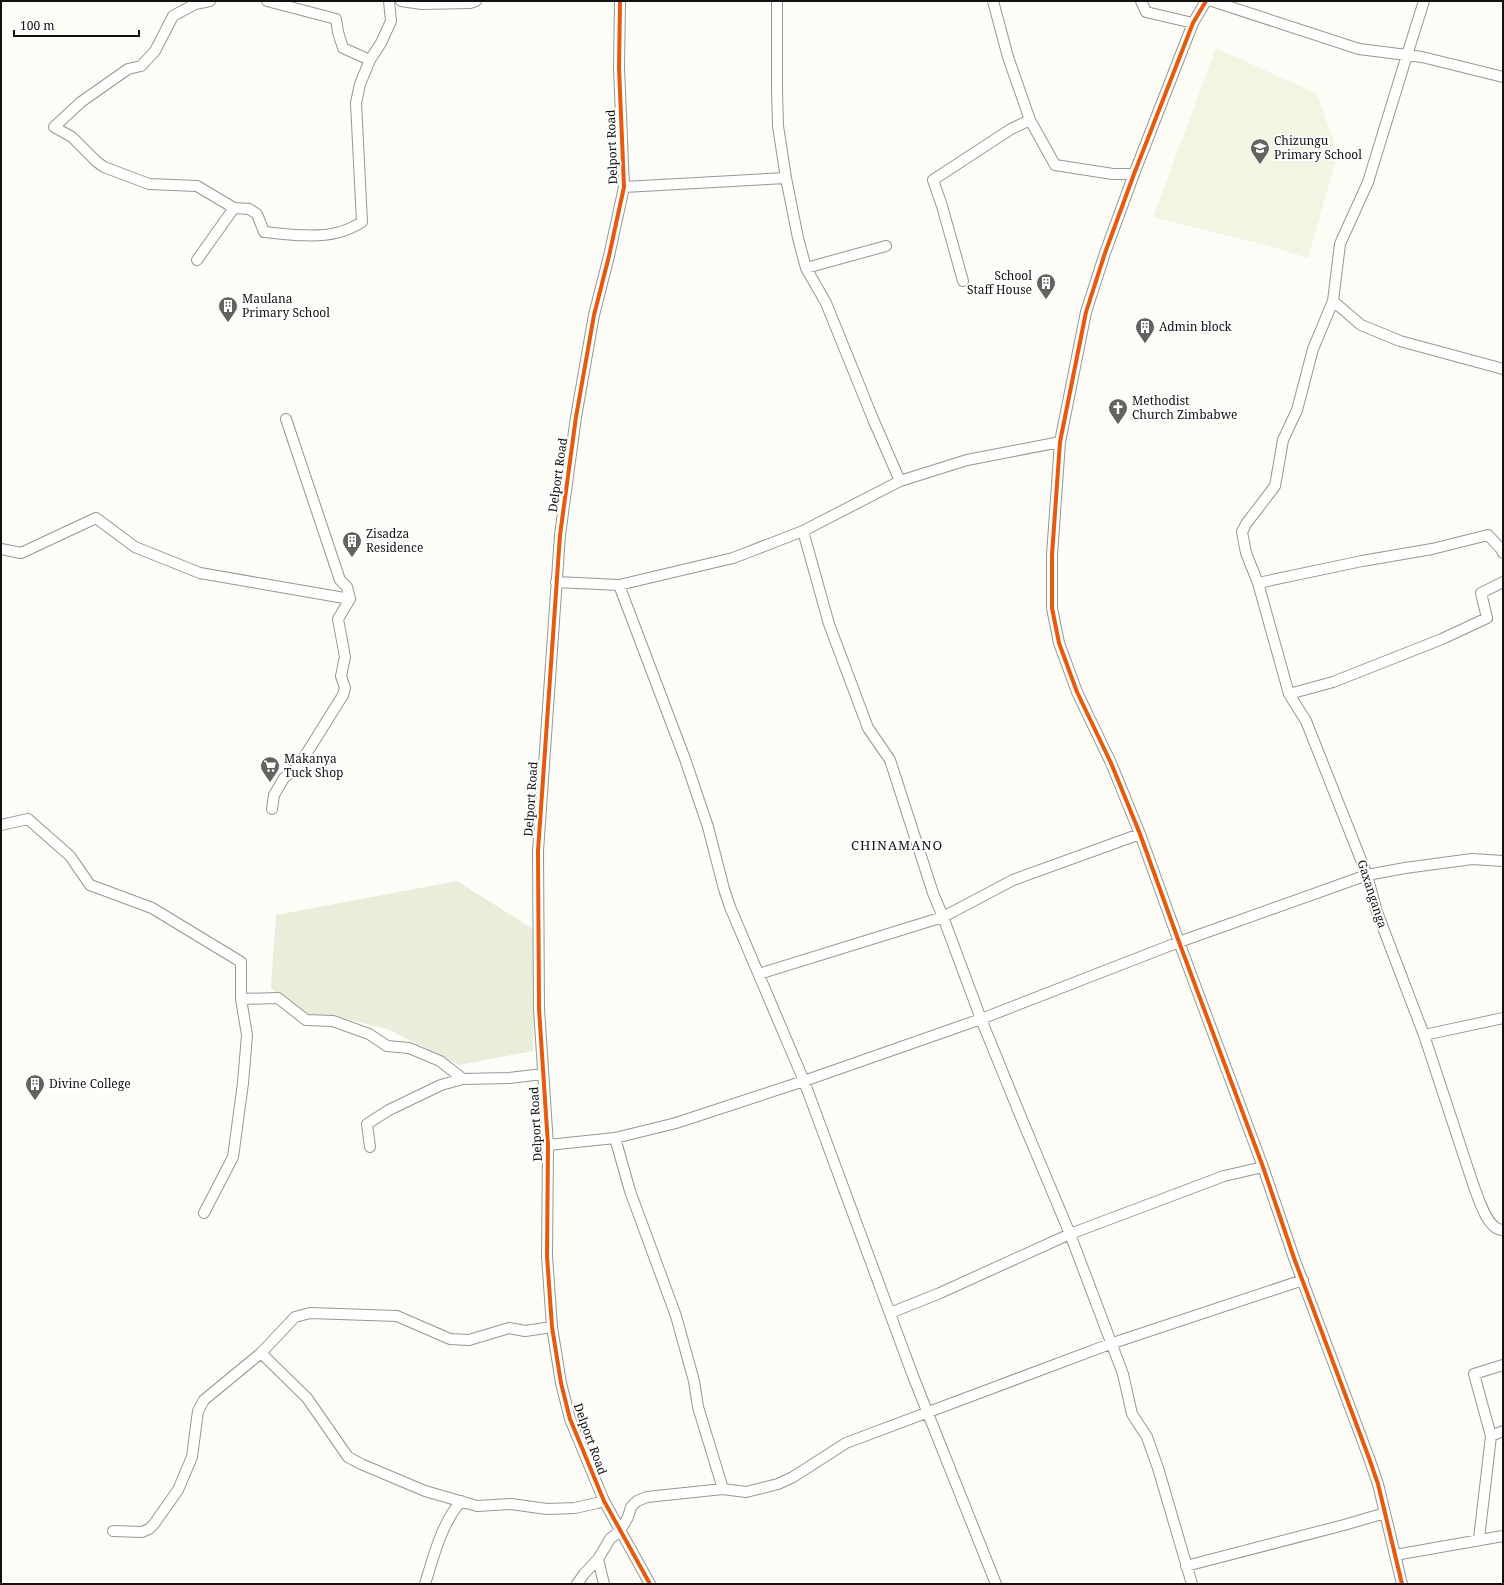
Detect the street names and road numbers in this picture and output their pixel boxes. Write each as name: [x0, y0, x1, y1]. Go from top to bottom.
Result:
street label: Delport Road: [602, 109, 621, 185]
street label: Delport Road: [544, 436, 571, 513]
street label: Delport Road: [519, 760, 542, 837]
street label: Gaxanganga: [1353, 857, 1392, 930]
street label: Delport Road: [525, 1085, 546, 1162]
street label: Delport Road: [570, 1401, 612, 1478]

